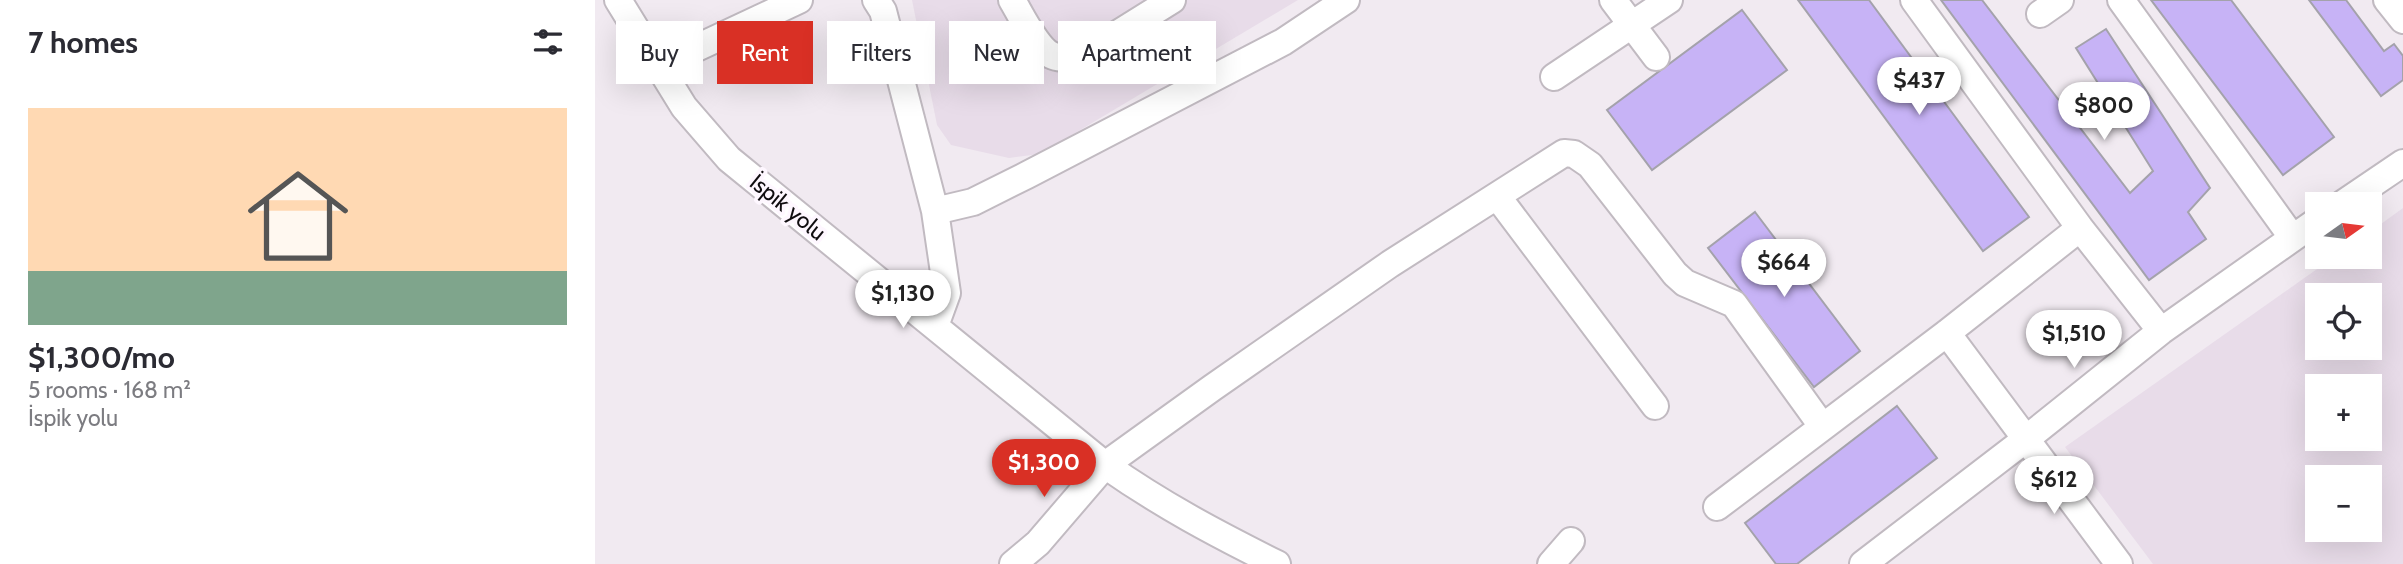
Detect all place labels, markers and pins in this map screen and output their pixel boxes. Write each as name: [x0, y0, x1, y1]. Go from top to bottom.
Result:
pin: $437: [1878, 58, 1960, 117]
pin: $800: [2063, 82, 2145, 142]
pin: $664: [1743, 240, 1825, 299]
pin: $1,130: [846, 270, 960, 330]
pin: $1,510: [2017, 310, 2131, 370]
pin: $1,300: [987, 440, 1101, 499]
pin: $612: [2013, 456, 2095, 516]

